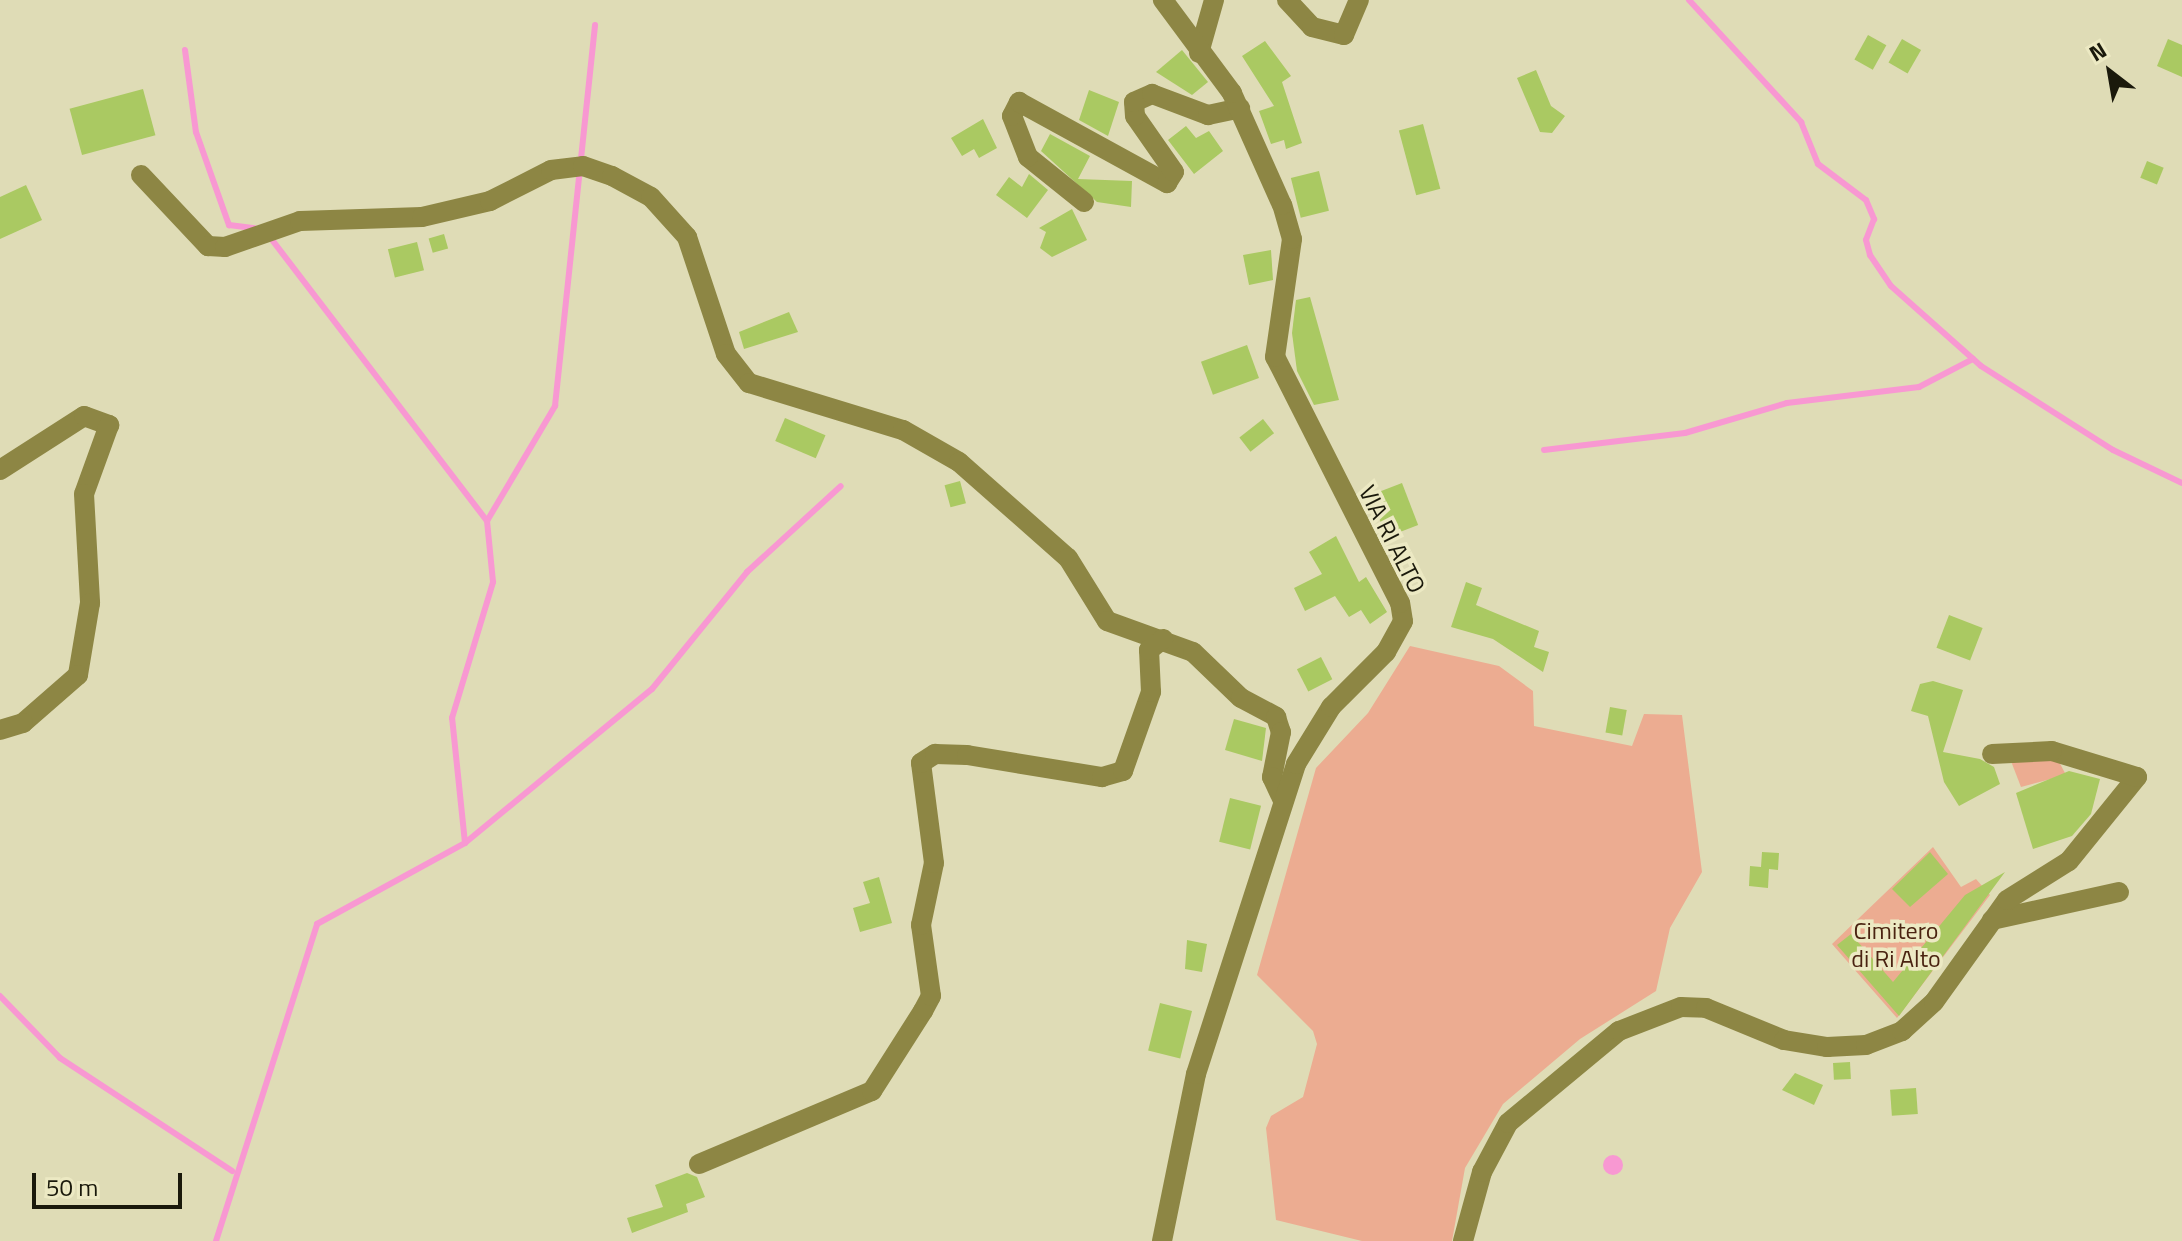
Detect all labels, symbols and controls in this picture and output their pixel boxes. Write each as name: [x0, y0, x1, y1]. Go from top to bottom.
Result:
north arrow: [2070, 32, 2150, 112]
text: N: [2082, 33, 2113, 70]
street label: VIA RI ALTO: [1353, 480, 1431, 598]
park label: Cimitero di Ri Alto: [1851, 917, 1941, 973]
scale bar: [36, 1157, 186, 1207]
text: 50 m: [46, 1169, 98, 1205]

